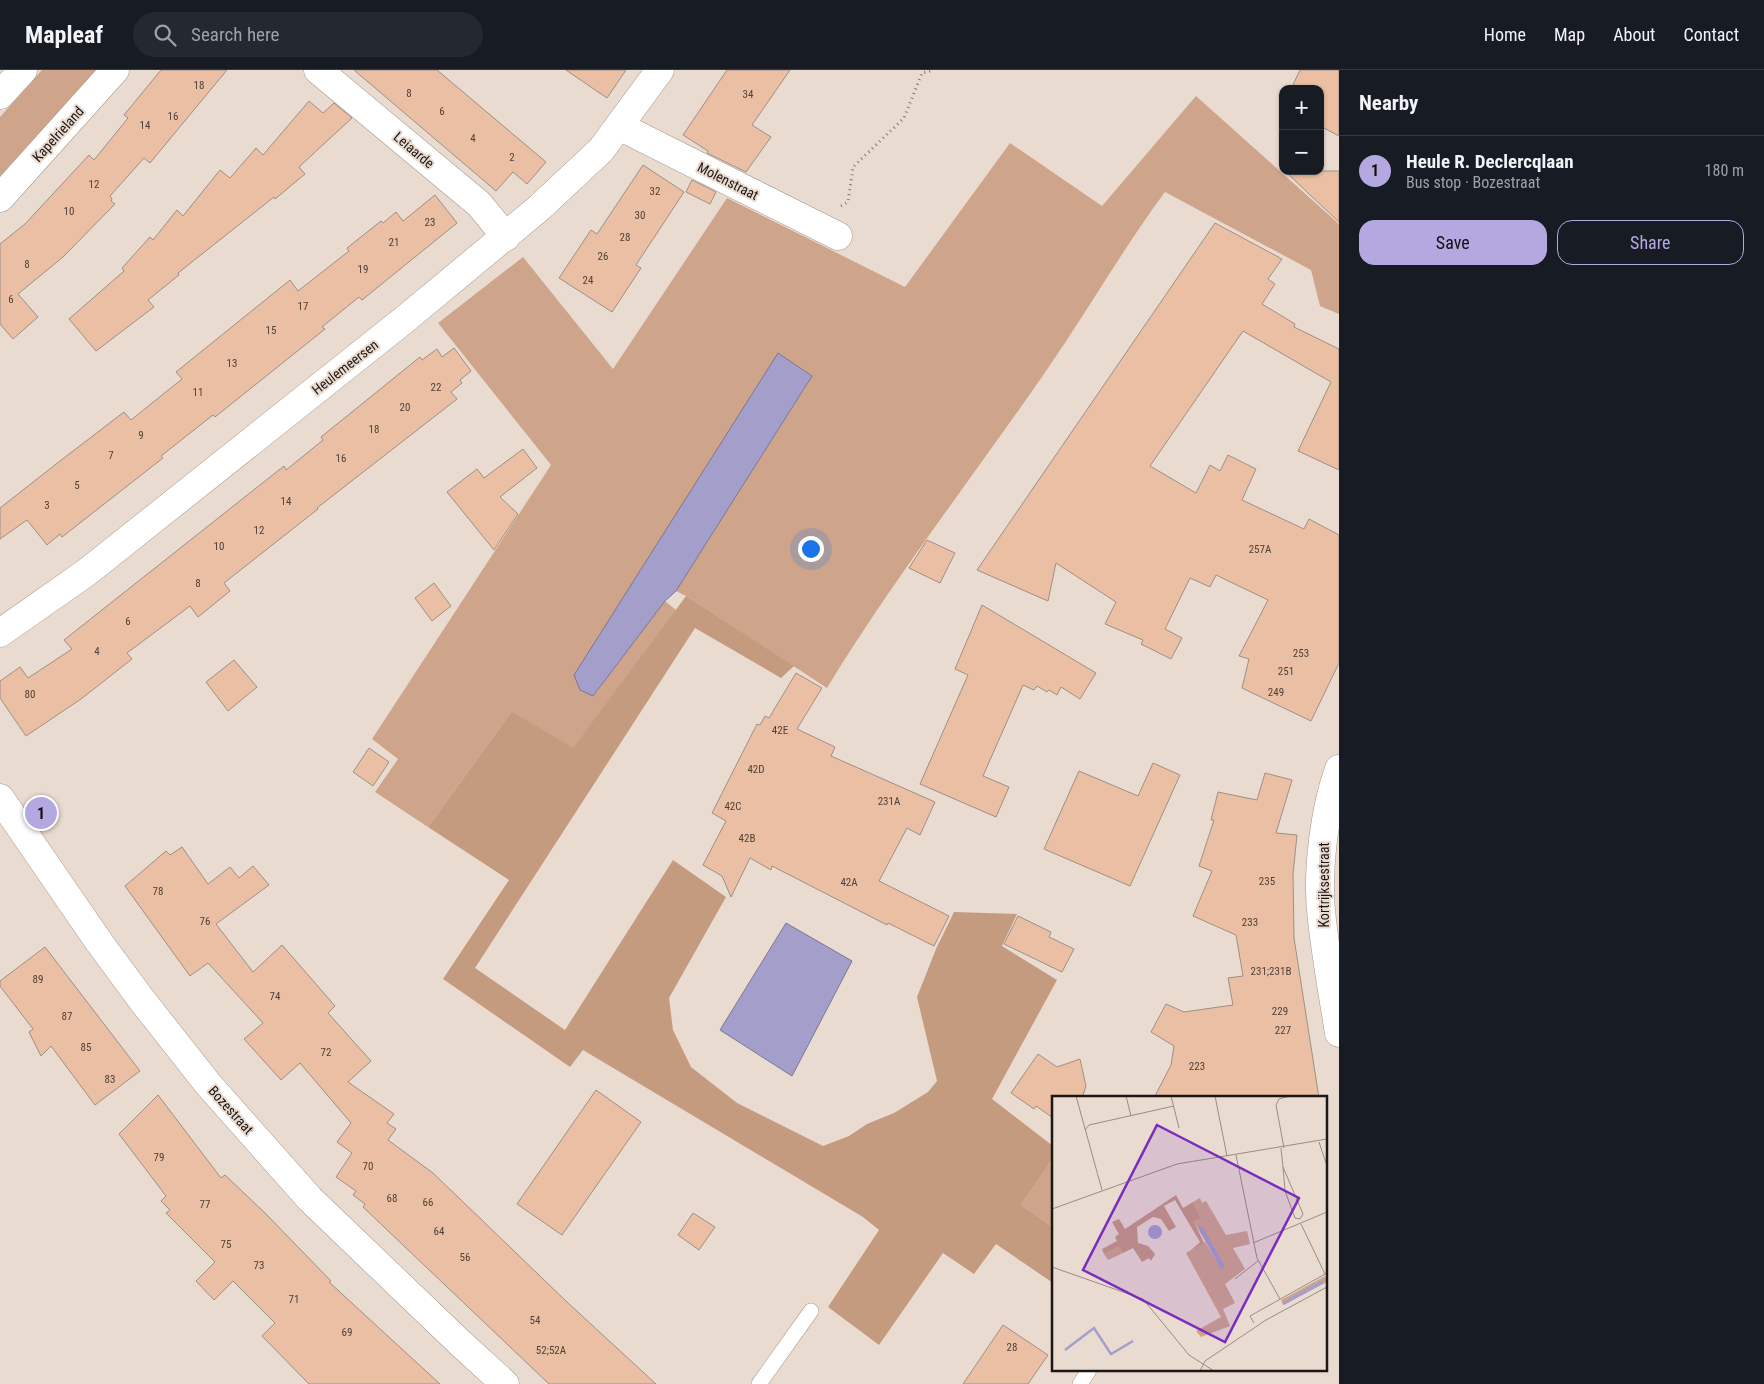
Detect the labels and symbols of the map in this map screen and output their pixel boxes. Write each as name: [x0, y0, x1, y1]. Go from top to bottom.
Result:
house number: 18: [194, 79, 204, 92]
house number: 8: [406, 87, 412, 100]
house number: 34: [743, 88, 754, 101]
street label: Kapelrieland: [29, 103, 87, 165]
house number: 6: [439, 105, 445, 118]
house number: 16: [168, 110, 178, 123]
house number: 14: [140, 119, 151, 132]
street label: Leiaarde: [391, 129, 438, 172]
house number: 4: [470, 132, 476, 145]
house number: 2: [509, 151, 515, 164]
street label: Molenstraat: [695, 159, 761, 203]
house number: 12: [89, 178, 99, 191]
house number: 32: [650, 185, 660, 198]
house number: 10: [64, 205, 74, 218]
house number: 30: [635, 209, 645, 222]
house number: 23: [425, 216, 435, 229]
house number: 28: [620, 231, 630, 244]
house number: 21: [389, 236, 399, 249]
house number: 26: [598, 250, 608, 263]
house number: 8: [24, 258, 30, 271]
house number: 19: [358, 263, 368, 276]
house number: 24: [583, 274, 594, 287]
house number: 6: [8, 293, 14, 306]
house number: 17: [298, 300, 308, 313]
house number: 15: [266, 324, 276, 337]
street label: Heulemeersen: [309, 336, 381, 398]
house number: 13: [227, 357, 237, 370]
house number: 22: [431, 381, 441, 394]
house number: 11: [193, 386, 203, 399]
house number: 20: [400, 401, 410, 414]
house number: 18: [369, 423, 379, 436]
house number: 9: [138, 429, 144, 442]
house number: 7: [108, 449, 114, 462]
house number: 16: [336, 452, 346, 465]
house number: 5: [74, 479, 80, 492]
house number: 14: [281, 495, 292, 508]
house number: 3: [44, 499, 50, 512]
house number: 12: [254, 524, 264, 537]
your location: [798, 536, 824, 562]
house number: 10: [214, 540, 224, 553]
house number: 257A: [1249, 543, 1272, 556]
house number: 8: [195, 577, 201, 590]
house number: 6: [125, 615, 131, 628]
house number: 4: [94, 645, 100, 658]
house number: 253: [1293, 647, 1309, 660]
house number: 251: [1278, 665, 1294, 678]
house number: 249: [1268, 686, 1284, 699]
house number: 80: [25, 688, 35, 701]
house number: 42E: [772, 724, 789, 737]
house number: 42D: [747, 763, 765, 776]
pin: 1: [25, 794, 57, 832]
house number: 231A: [878, 795, 901, 808]
house number: 42C: [724, 800, 742, 813]
house number: 42B: [739, 832, 755, 845]
street label: Kortrijksestraat: [1316, 842, 1332, 928]
house number: 235: [1259, 875, 1275, 888]
house number: 42A: [840, 876, 858, 889]
house number: 78: [153, 885, 163, 898]
house number: 76: [200, 915, 210, 928]
house number: 233: [1242, 916, 1258, 929]
house number: 231;231B: [1251, 965, 1291, 978]
house number: 89: [33, 973, 43, 986]
house number: 74: [270, 990, 281, 1003]
house number: 229: [1272, 1005, 1288, 1018]
house number: 87: [62, 1010, 72, 1023]
house number: 227: [1275, 1024, 1291, 1037]
house number: 85: [81, 1041, 91, 1054]
house number: 72: [321, 1046, 331, 1059]
house number: 223: [1189, 1060, 1205, 1073]
house number: 83: [105, 1073, 115, 1086]
street label: Bozestraat: [205, 1083, 257, 1137]
inset map: [1052, 1096, 1326, 1372]
house number: 79: [154, 1151, 164, 1164]
house number: 70: [363, 1160, 373, 1173]
house number: 68: [387, 1192, 397, 1205]
house number: 66: [423, 1196, 433, 1209]
house number: 77: [200, 1198, 210, 1211]
house number: 64: [434, 1225, 445, 1238]
house number: 75: [221, 1238, 231, 1251]
house number: 56: [460, 1251, 470, 1264]
house number: 73: [254, 1259, 264, 1272]
house number: 71: [289, 1293, 299, 1306]
house number: 54: [530, 1314, 541, 1327]
house number: 69: [342, 1326, 352, 1339]
house number: 28: [1007, 1341, 1017, 1354]
house number: 52;52A: [536, 1344, 567, 1357]

